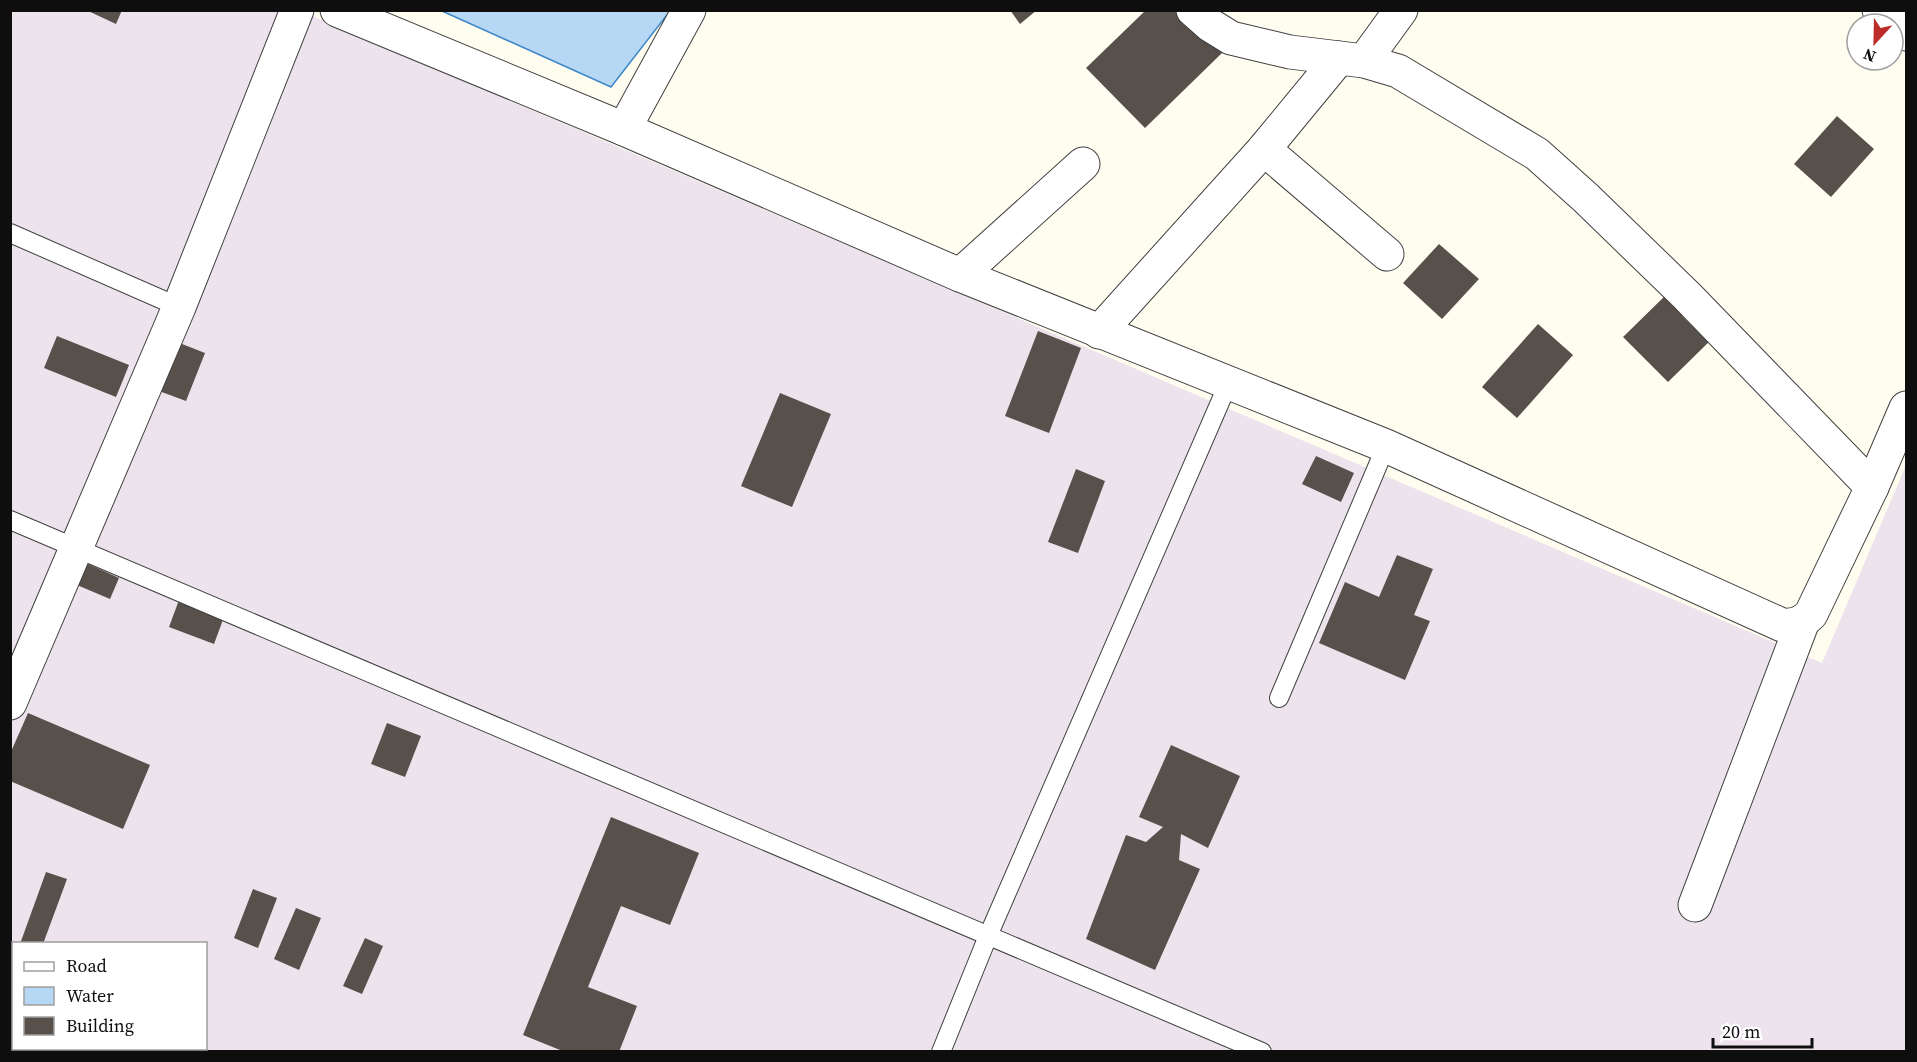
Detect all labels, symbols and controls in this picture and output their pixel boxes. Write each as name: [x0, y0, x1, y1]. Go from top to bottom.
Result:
north arrow: [1845, 12, 1905, 72]
text: N: [1860, 43, 1879, 68]
legend: [12, 942, 207, 1050]
text: Road: [66, 953, 107, 978]
text: Water: [66, 983, 114, 1008]
scale bar: [1713, 1011, 1812, 1049]
text: Building: [66, 1013, 134, 1038]
text: 20 m: [1722, 1019, 1760, 1044]

